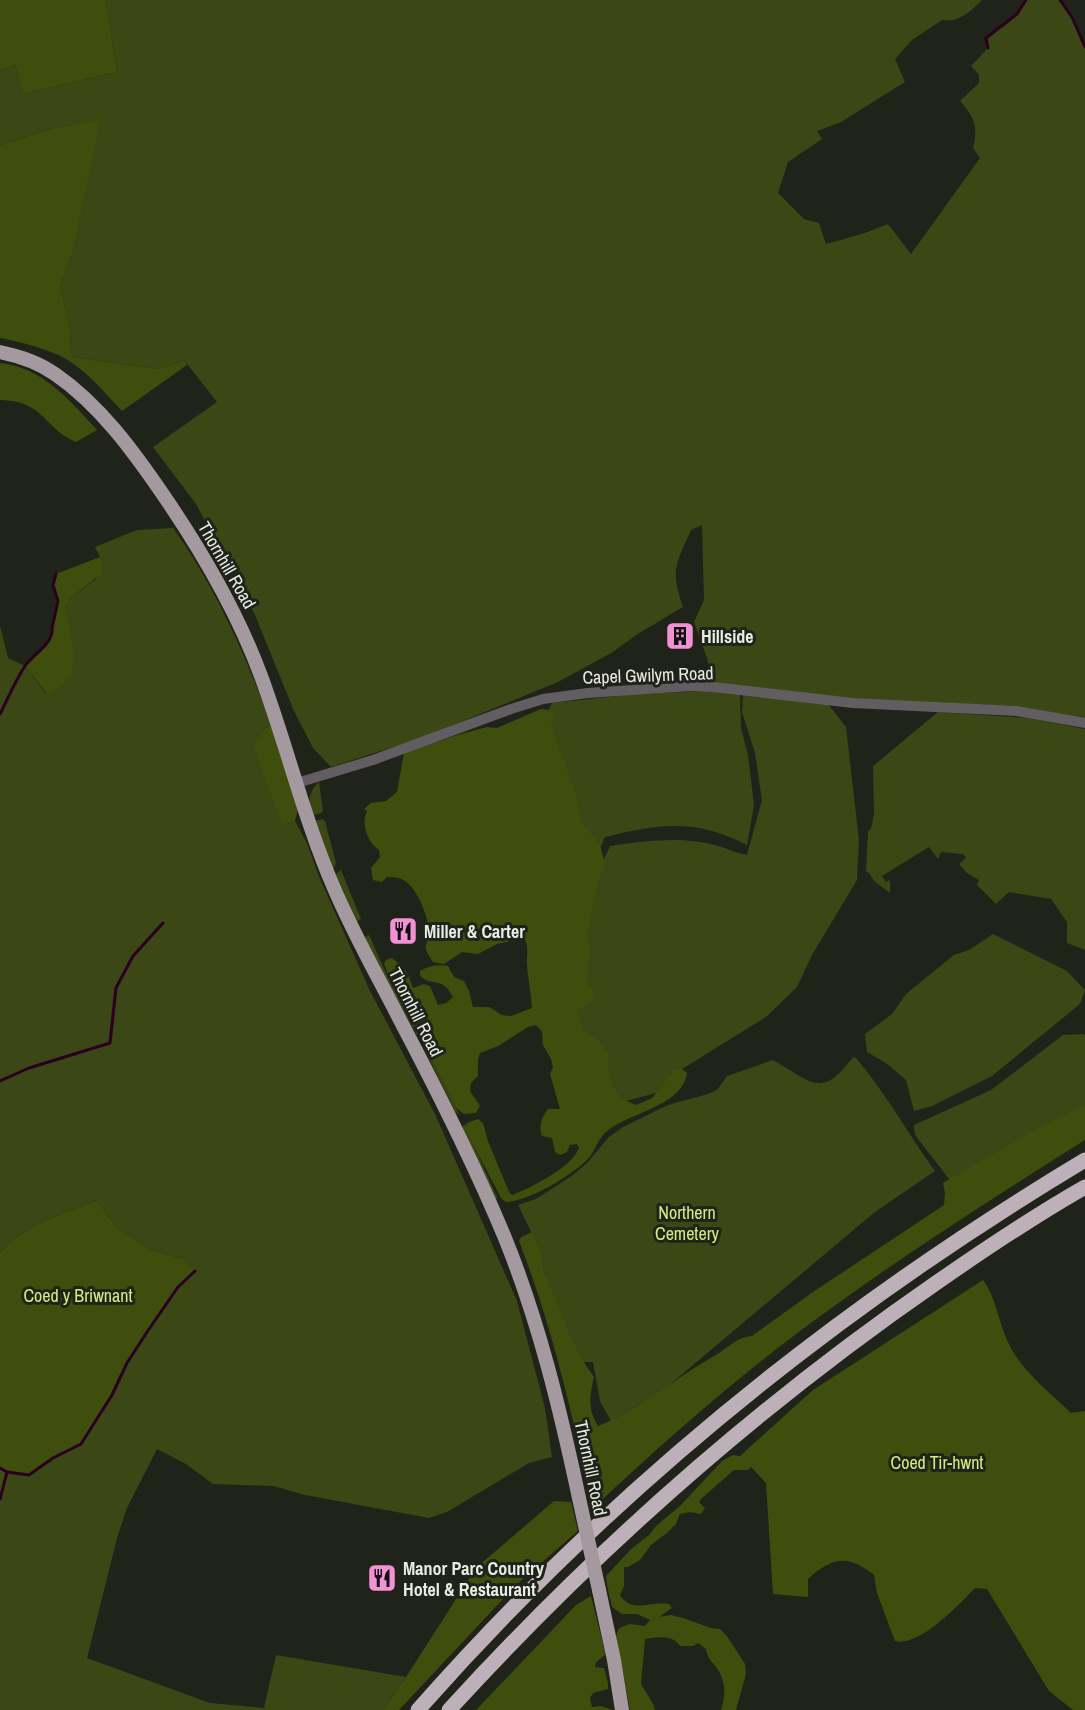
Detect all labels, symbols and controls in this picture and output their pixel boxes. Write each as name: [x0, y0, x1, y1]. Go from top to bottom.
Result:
street label: Thornhill Road: [192, 517, 262, 613]
building icon: Hillside: [664, 620, 696, 652]
place label: Hillside: [701, 624, 754, 649]
street label: Capel Gwilym Road: [582, 660, 714, 690]
restaurant icon: Miller & Carter: [387, 915, 419, 947]
place label: Miller & Carter: [424, 919, 525, 944]
street label: Thornhill Road: [383, 963, 449, 1061]
park label: Northern Cemetery: [655, 1200, 720, 1246]
park label: Coed y Briwnant: [23, 1283, 133, 1308]
street label: Thornhill Road: [569, 1418, 613, 1518]
park label: Coed Tir-hwnt: [891, 1450, 983, 1475]
place label: Manor Parc Country Hotel & Restaurant: [403, 1556, 545, 1602]
restaurant icon: Manor Parc Country Hotel & Restaurant: [366, 1562, 398, 1594]

